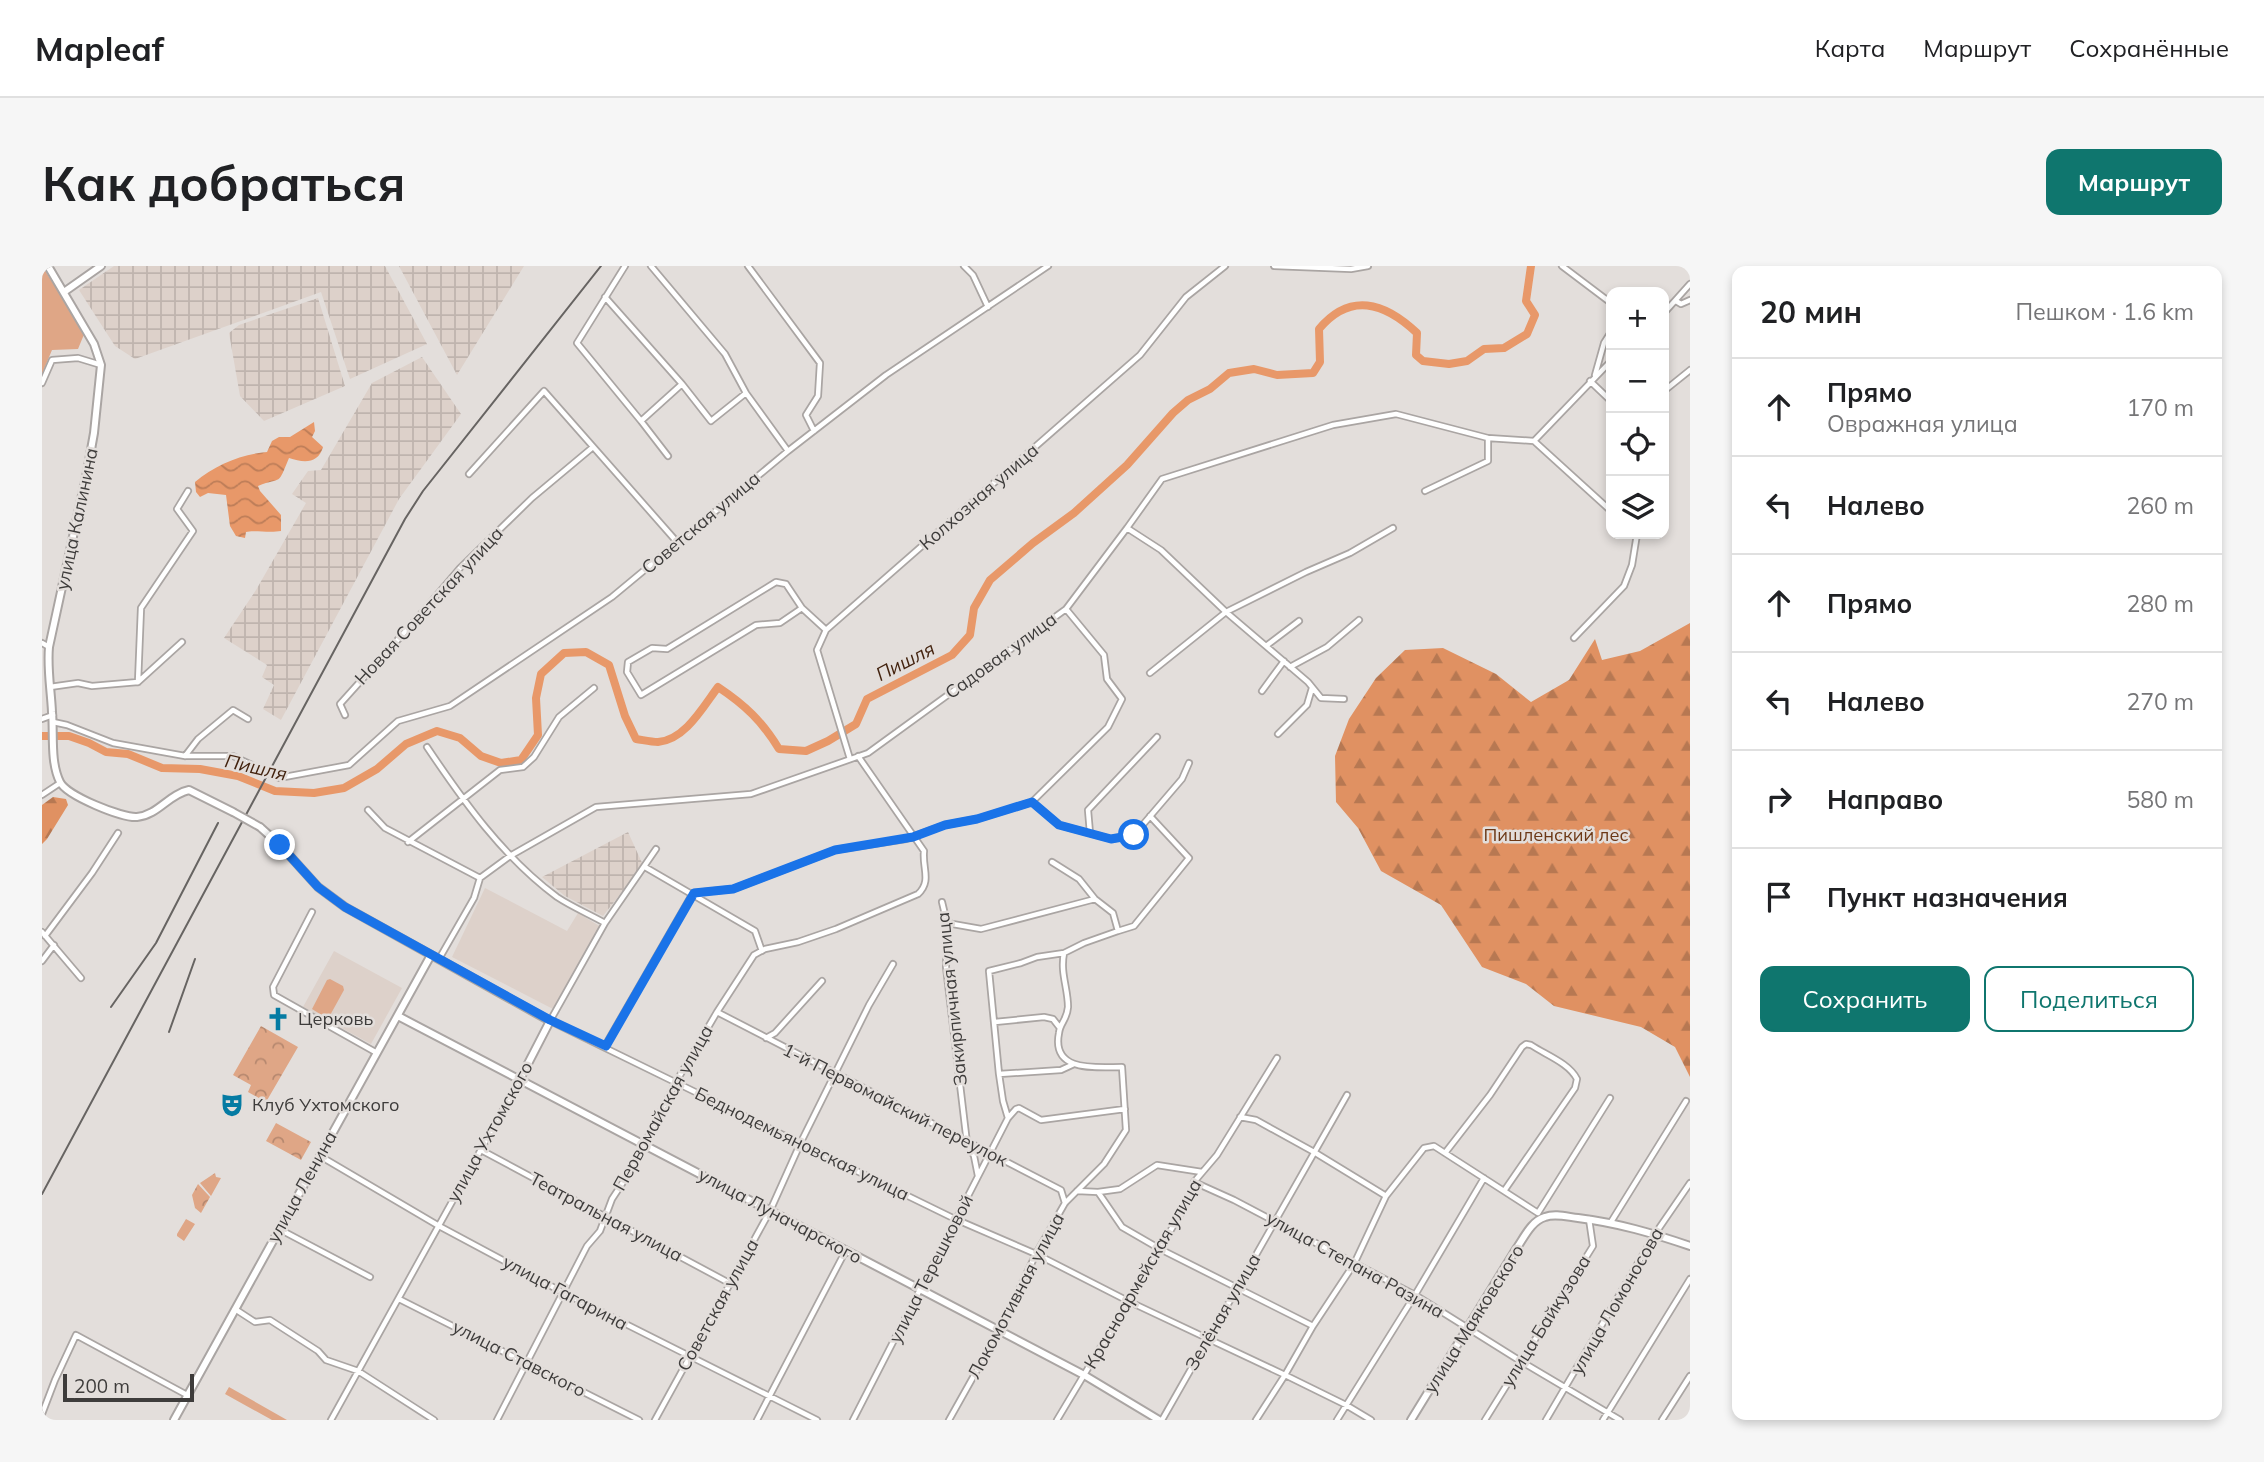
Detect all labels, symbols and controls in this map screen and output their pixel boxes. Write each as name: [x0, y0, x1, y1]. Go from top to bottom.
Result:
text: Mapleaf: [35, 28, 164, 69]
text: Карта: [1815, 33, 1885, 63]
text: Маршрут: [1923, 33, 2031, 63]
text: Сохранённые: [2069, 33, 2229, 63]
button: Маршрут: [2046, 149, 2222, 215]
text: Как добраться: [42, 152, 405, 213]
map controls: [1606, 287, 1669, 539]
button: +: [1606, 287, 1669, 350]
text: 20 мин: [1760, 293, 1862, 331]
text: Пешком · 1.6 km: [2015, 297, 2194, 326]
button: −: [1606, 350, 1669, 413]
text: Прямо: [1827, 376, 1912, 409]
icon: ahead: [1760, 388, 1798, 426]
text: 170 m: [2126, 393, 2194, 422]
text: Овражная улица: [1827, 409, 2018, 438]
button: locate: [1606, 413, 1669, 476]
street label: Колхозная улица: [914, 439, 1043, 555]
street label: улица Калинина: [50, 446, 103, 592]
street label: Советская улица: [637, 466, 765, 579]
button: layers: [1606, 476, 1669, 539]
icon: left: [1760, 486, 1798, 524]
text: Налево: [1827, 489, 1925, 522]
text: 260 m: [2126, 491, 2194, 520]
street label: Новая Советская улица: [349, 522, 508, 689]
icon: ahead: [1760, 584, 1798, 622]
text: Прямо: [1827, 587, 1912, 620]
text: 280 m: [2126, 589, 2194, 618]
street label: Садовая улица: [940, 607, 1061, 704]
water label: Пишля: [872, 636, 938, 686]
icon: left: [1760, 682, 1798, 720]
text: Налево: [1827, 685, 1925, 718]
text: 270 m: [2126, 687, 2194, 716]
water label: Пишля: [223, 748, 289, 786]
icon: right: [1760, 780, 1798, 818]
text: Направо: [1827, 783, 1943, 816]
text: 580 m: [2126, 785, 2194, 814]
route start: [1118, 819, 1149, 850]
park label: Пишленский лес: [1483, 823, 1629, 846]
route end: [264, 829, 295, 860]
icon: arrive: [1760, 878, 1798, 916]
text: Пункт назначения: [1827, 881, 2068, 914]
street label: Закирпичная улица: [931, 911, 972, 1087]
button: Сохранить: [1760, 966, 1970, 1032]
button: Поделиться: [1984, 966, 2194, 1032]
church icon: Церковь: [264, 1005, 292, 1033]
place label: Церковь: [298, 1007, 374, 1030]
street label: Первомайская улица: [607, 1021, 718, 1195]
street label: 1-й Первомайский переулок: [779, 1038, 1012, 1172]
street label: улица Ухтомского: [441, 1057, 538, 1206]
street label: Беднодемьяновская улица: [691, 1082, 913, 1205]
theatre icon: Клуб Ухтомского: [218, 1091, 246, 1119]
place label: Клуб Ухтомского: [252, 1093, 399, 1116]
street label: улица Ленина: [261, 1127, 342, 1247]
street label: улица Луначарского: [694, 1163, 866, 1268]
street label: Театральная улица: [526, 1167, 687, 1267]
street label: Красноармейская улица: [1079, 1175, 1206, 1373]
street label: улица Терешковой: [883, 1191, 978, 1347]
street label: улица Степана Разина: [1262, 1206, 1448, 1323]
street label: Локомотивная улица: [962, 1209, 1069, 1383]
street label: улица Ломоносова: [1565, 1223, 1668, 1378]
street label: Советская улица: [672, 1235, 763, 1375]
street label: улица Маяковского: [1418, 1240, 1529, 1397]
street label: Зелёная улица: [1180, 1249, 1265, 1374]
street label: улица Гагарина: [499, 1250, 632, 1335]
street label: улица Байкузова: [1496, 1251, 1595, 1391]
street label: улица Ставского: [449, 1315, 590, 1402]
scale bar: [63, 1371, 194, 1403]
text: 200 m: [74, 1374, 130, 1398]

